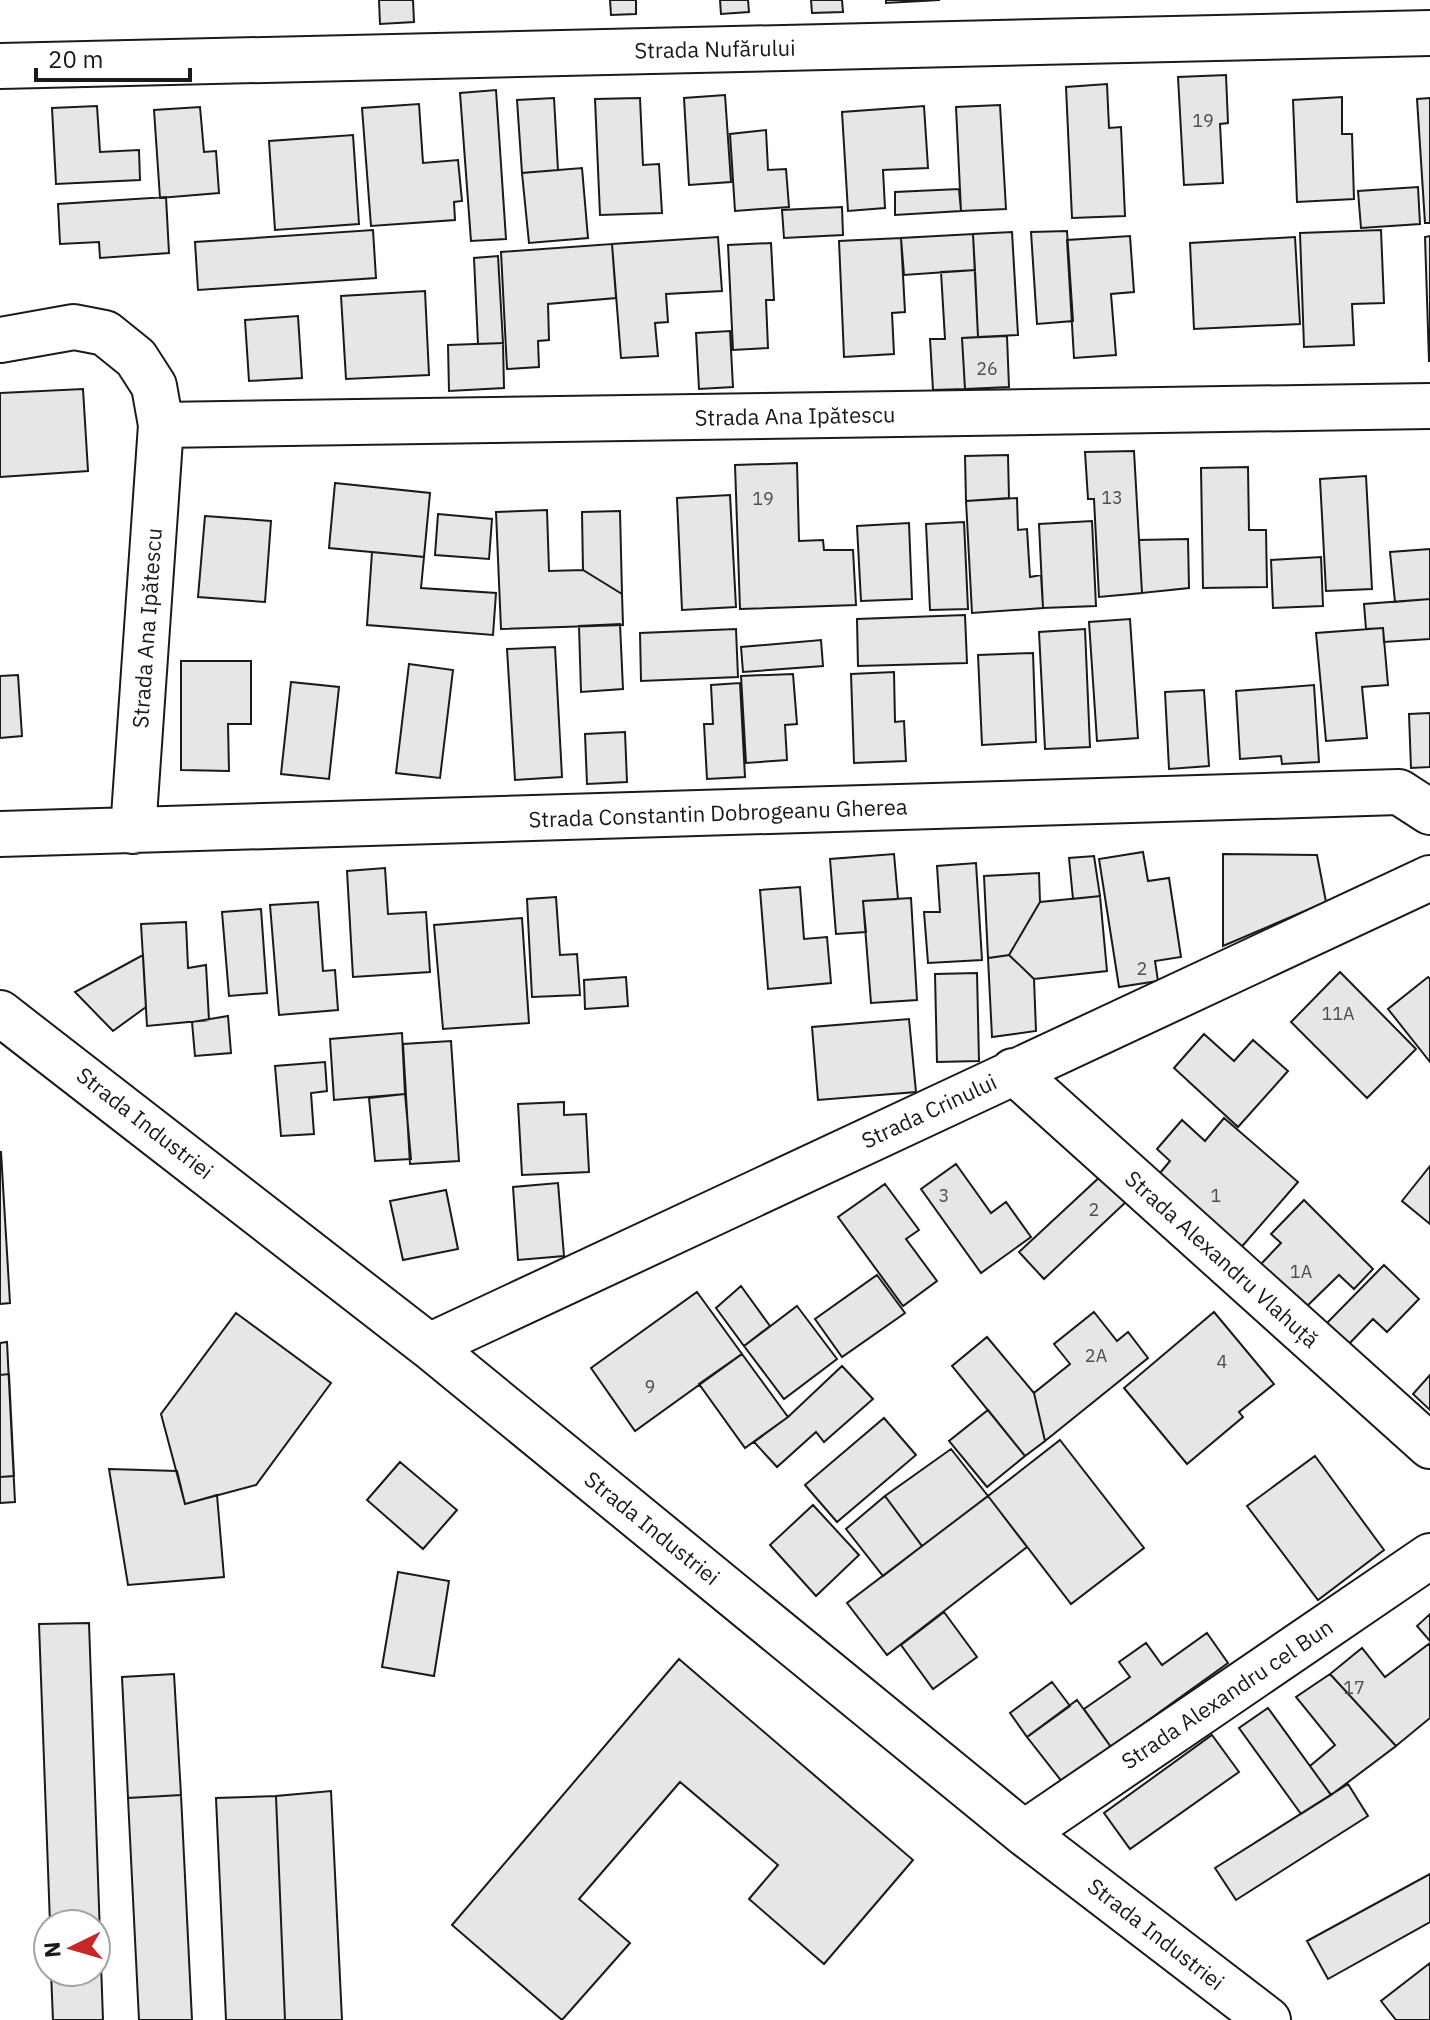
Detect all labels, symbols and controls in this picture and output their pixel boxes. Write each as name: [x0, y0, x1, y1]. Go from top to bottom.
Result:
scale bar: [36, 32, 190, 82]
street label: Strada Nufărului: [634, 33, 796, 64]
text: 20 m: [48, 43, 103, 75]
house number: 19: [1192, 109, 1214, 132]
house number: 26: [976, 357, 998, 380]
street label: Strada Ana Ipătescu: [694, 399, 896, 432]
house number: 13: [1101, 486, 1123, 509]
house number: 19: [752, 487, 774, 510]
street label: Strada Ana Ipătescu: [125, 527, 168, 729]
street label: Strada Constantin Dobrogeanu Gherea: [528, 791, 908, 834]
house number: 2: [1137, 957, 1147, 980]
house number: 11A: [1321, 1002, 1355, 1025]
street label: Strada Industriei: [71, 1060, 220, 1185]
street label: Strada Crinului: [856, 1067, 1001, 1155]
street label: Strada Alexandru Vlahuță: [1119, 1164, 1326, 1354]
house number: 3: [939, 1184, 949, 1207]
house number: 1: [1211, 1184, 1221, 1207]
house number: 2: [1089, 1198, 1099, 1221]
house number: 1A: [1290, 1260, 1313, 1283]
house number: 2A: [1085, 1344, 1108, 1367]
house number: 4: [1217, 1350, 1228, 1373]
house number: 9: [645, 1375, 655, 1398]
street label: Strada Industriei: [579, 1464, 726, 1591]
street label: Strada Alexandru cel Bun: [1115, 1612, 1338, 1775]
house number: 17: [1343, 1676, 1365, 1699]
street label: Strada Industriei: [1082, 1871, 1231, 1996]
north arrow: [32, 1908, 112, 1988]
text: N: [36, 1941, 67, 1959]

